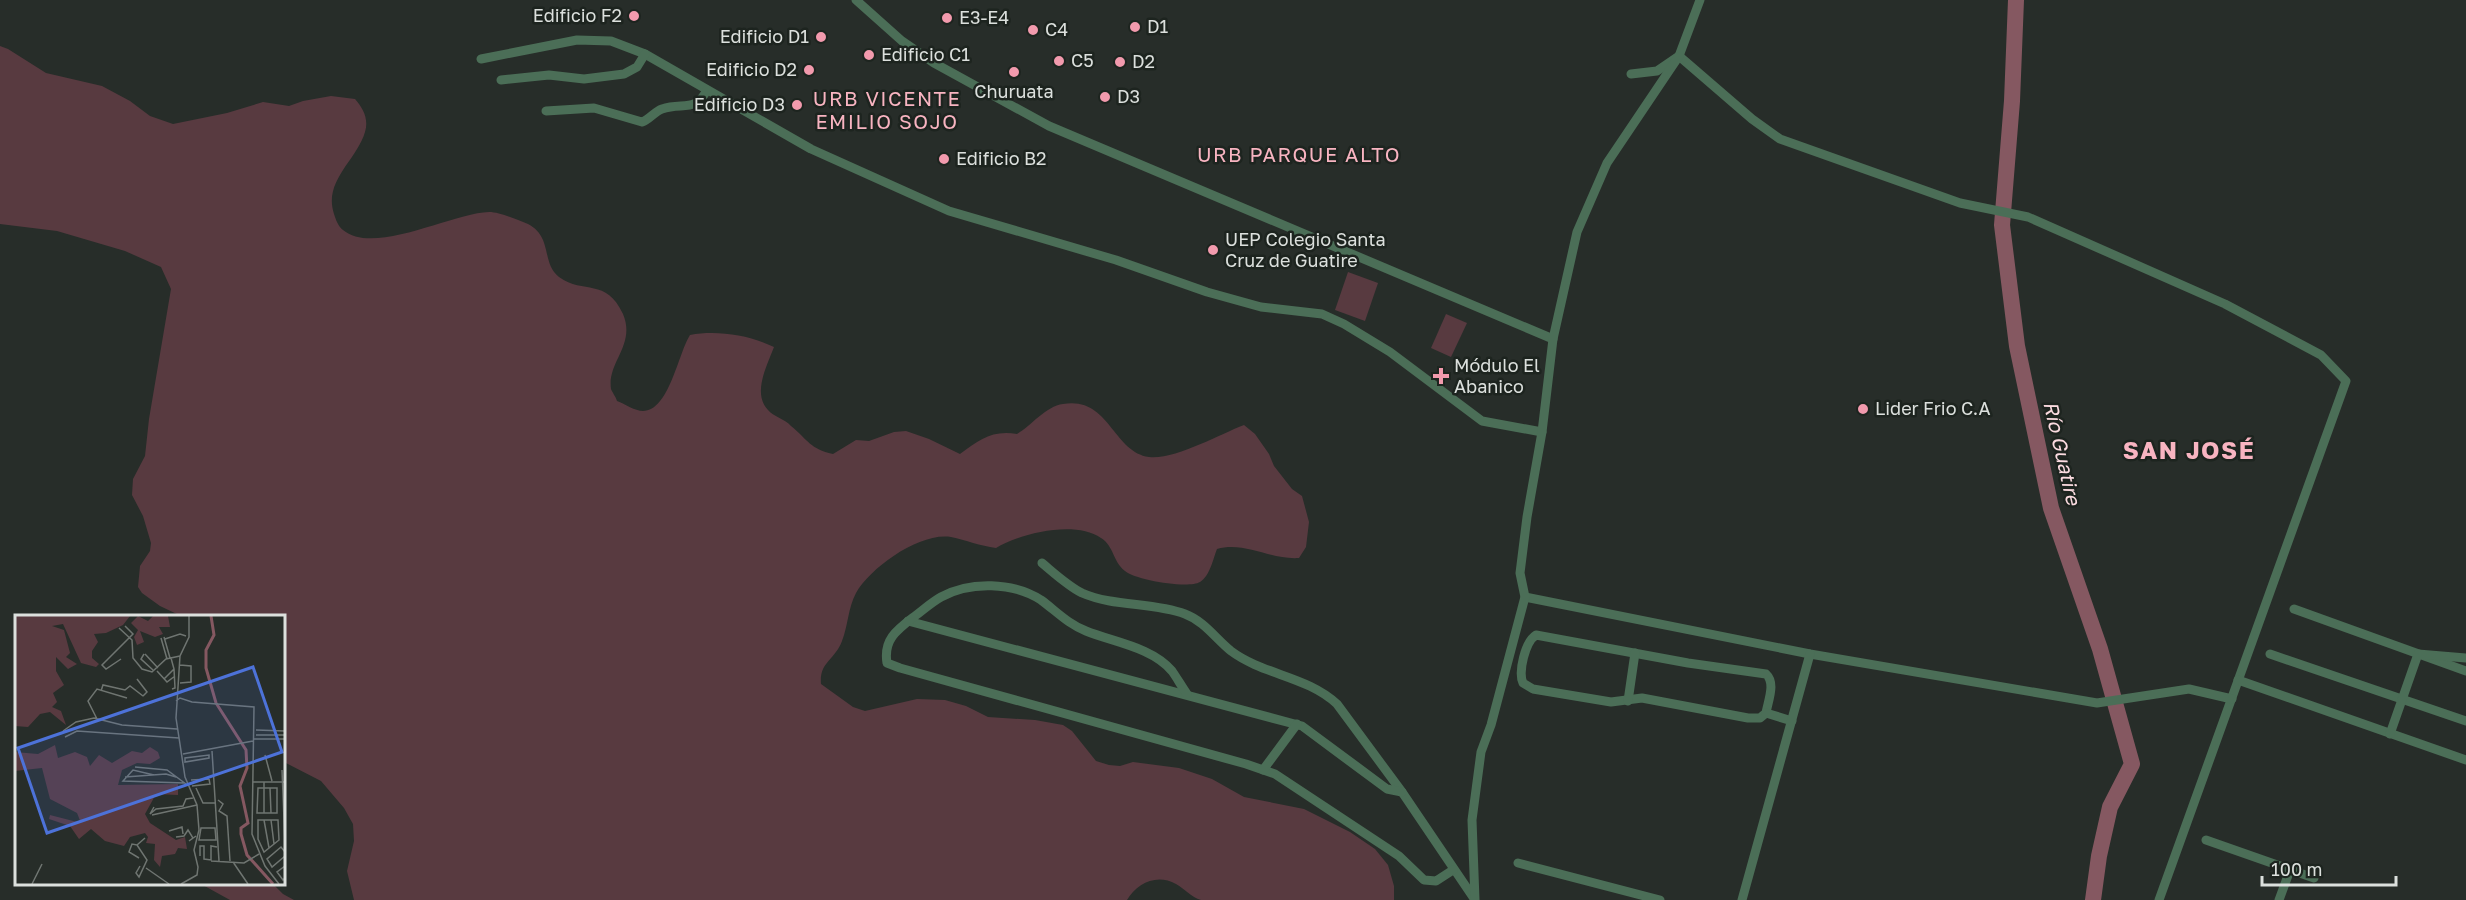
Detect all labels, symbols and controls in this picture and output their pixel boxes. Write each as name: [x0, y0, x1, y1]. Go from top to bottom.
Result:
place label: Edificio F2: [533, 4, 622, 26]
place label: E3-E4: [959, 6, 1009, 28]
marker: Edificio F2: [627, 9, 641, 23]
marker: E3-E4: [940, 11, 954, 25]
place label: D1: [1147, 15, 1169, 37]
place label: C4: [1045, 18, 1068, 40]
marker: D1: [1128, 20, 1142, 34]
marker: C4: [1026, 23, 1040, 37]
place label: Edificio D1: [720, 25, 809, 47]
marker: Edificio D1: [814, 30, 828, 44]
place label: Edificio C1: [881, 43, 970, 65]
marker: Edificio C1: [862, 48, 876, 62]
place label: C5: [1071, 49, 1094, 71]
place label: D2: [1132, 50, 1155, 72]
marker: C5: [1052, 54, 1066, 68]
marker: D2: [1113, 55, 1127, 69]
place label: Edificio D2: [706, 58, 797, 80]
marker: Edificio D2: [802, 63, 816, 77]
marker: Churuata: [1007, 65, 1021, 79]
place label: Churuata: [974, 80, 1054, 102]
place label: D3: [1117, 85, 1140, 107]
district label: URB VICENTE EMILIO SOJO: [813, 86, 961, 133]
marker: D3: [1098, 90, 1112, 104]
place label: Edificio D3: [694, 93, 785, 115]
marker: Edificio D3: [790, 98, 804, 112]
district label: URB PARQUE ALTO: [1197, 142, 1401, 166]
place label: Edificio B2: [956, 147, 1047, 169]
marker: Edificio B2: [937, 152, 951, 166]
place label: UEP Colegio Santa Cruz de Guatire: [1225, 228, 1386, 271]
marker: UEP Colegio Santa Cruz de Guatire: [1206, 243, 1220, 257]
place label: Módulo El Abanico: [1454, 354, 1540, 397]
marker: Módulo El Abanico: [1432, 367, 1450, 385]
place label: Lider Frio C.A: [1875, 397, 1991, 419]
water label: Río Guatire: [2039, 399, 2087, 508]
marker: Lider Frio C.A: [1856, 402, 1870, 416]
district label: SAN JOSÉ: [2123, 435, 2255, 464]
inset map: [15, 615, 285, 885]
scale bar: [2262, 849, 2396, 887]
text: 100 m: [2271, 858, 2322, 880]

